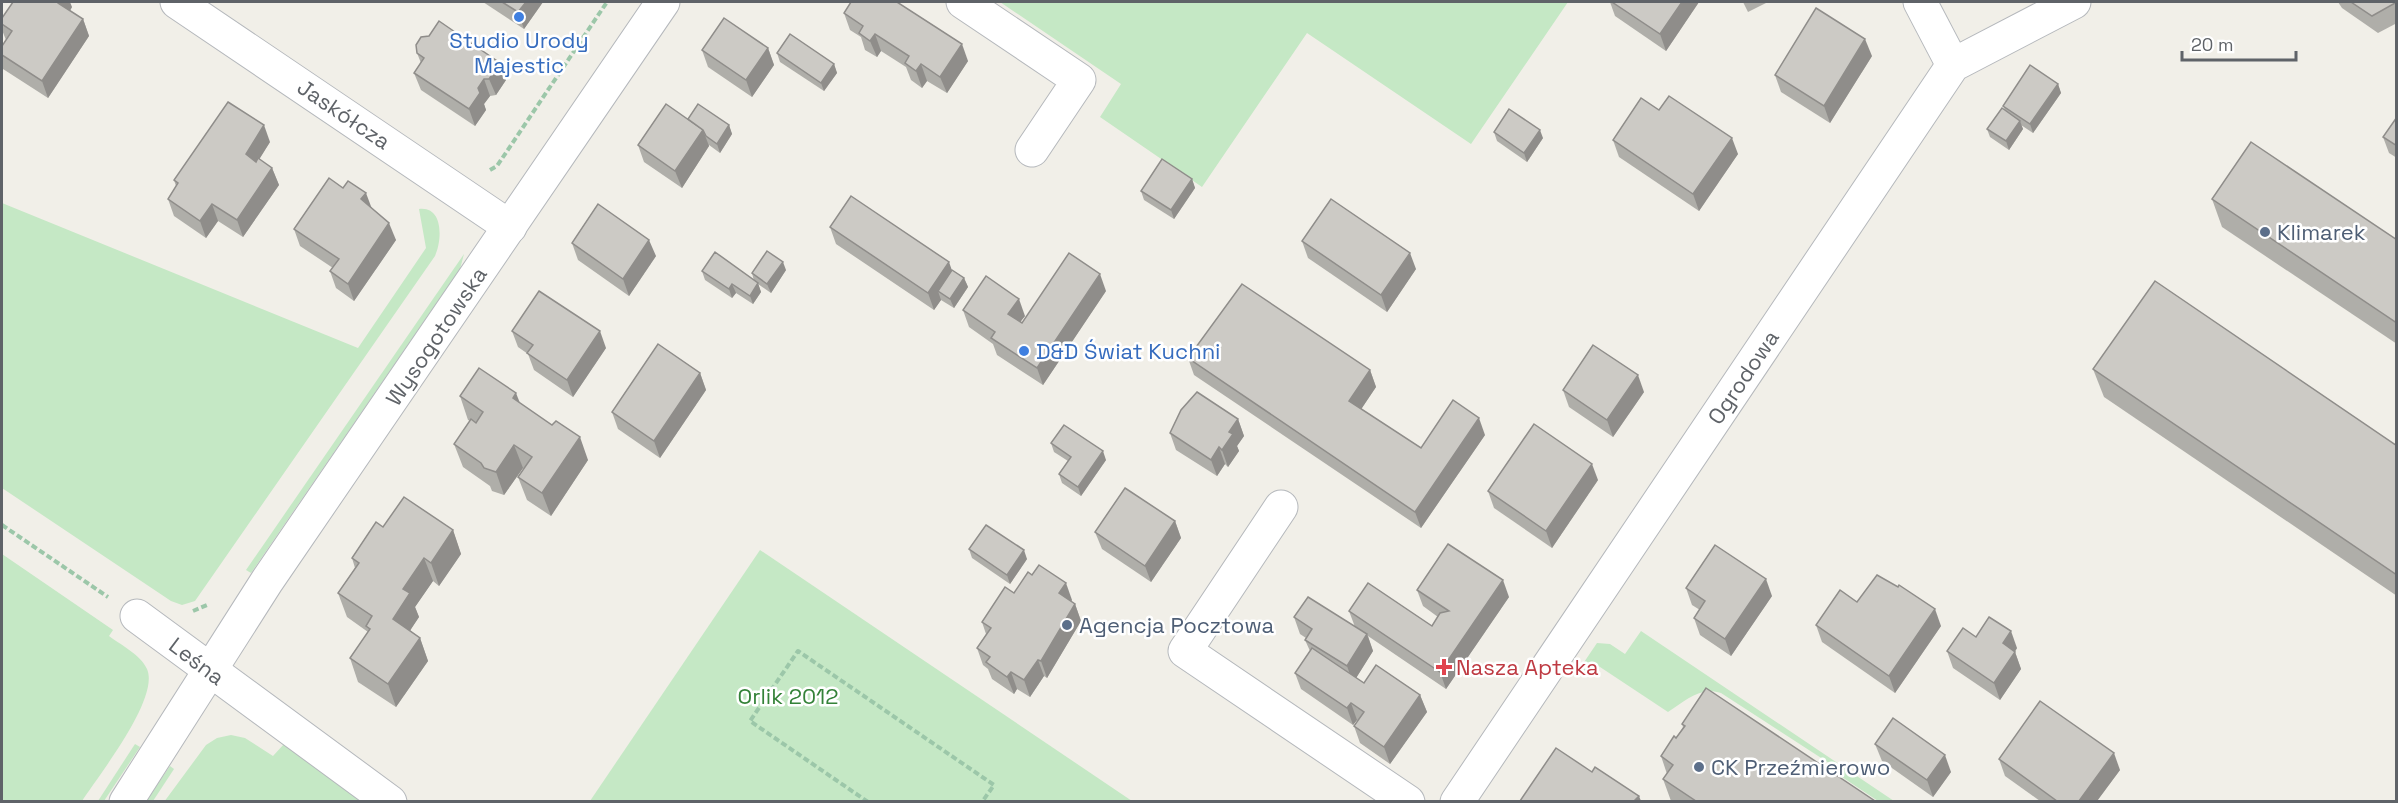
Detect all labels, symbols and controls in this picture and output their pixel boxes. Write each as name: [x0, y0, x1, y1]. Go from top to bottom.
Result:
marker: Studio Urody Majestic: [512, 10, 526, 24]
scale bar: [2182, 24, 2296, 62]
place label: Studio Urody Majestic: [449, 26, 589, 79]
text: 20 m: [2191, 33, 2234, 56]
street label: Jaskółcza: [292, 73, 396, 156]
place label: Klimarek: [2277, 218, 2366, 246]
marker: Klimarek: [2258, 225, 2272, 239]
street label: Wysogotowska: [379, 261, 493, 411]
street label: Ogrodowa: [1701, 324, 1785, 430]
place label: D&D Świat Kuchni: [1036, 337, 1221, 365]
marker: D&D Świat Kuchni: [1017, 344, 1031, 358]
place label: Agencja Pocztowa: [1079, 611, 1275, 639]
marker: Agencja Pocztowa: [1060, 618, 1074, 632]
street label: Leśna: [164, 631, 231, 691]
place label: Nasza Apteka: [1456, 653, 1599, 681]
marker: Nasza Apteka: [1437, 660, 1451, 674]
park label: Orlik 2012: [737, 682, 839, 710]
place label: CK Przeźmierowo: [1711, 753, 1890, 781]
marker: CK Przeźmierowo: [1692, 760, 1706, 774]

